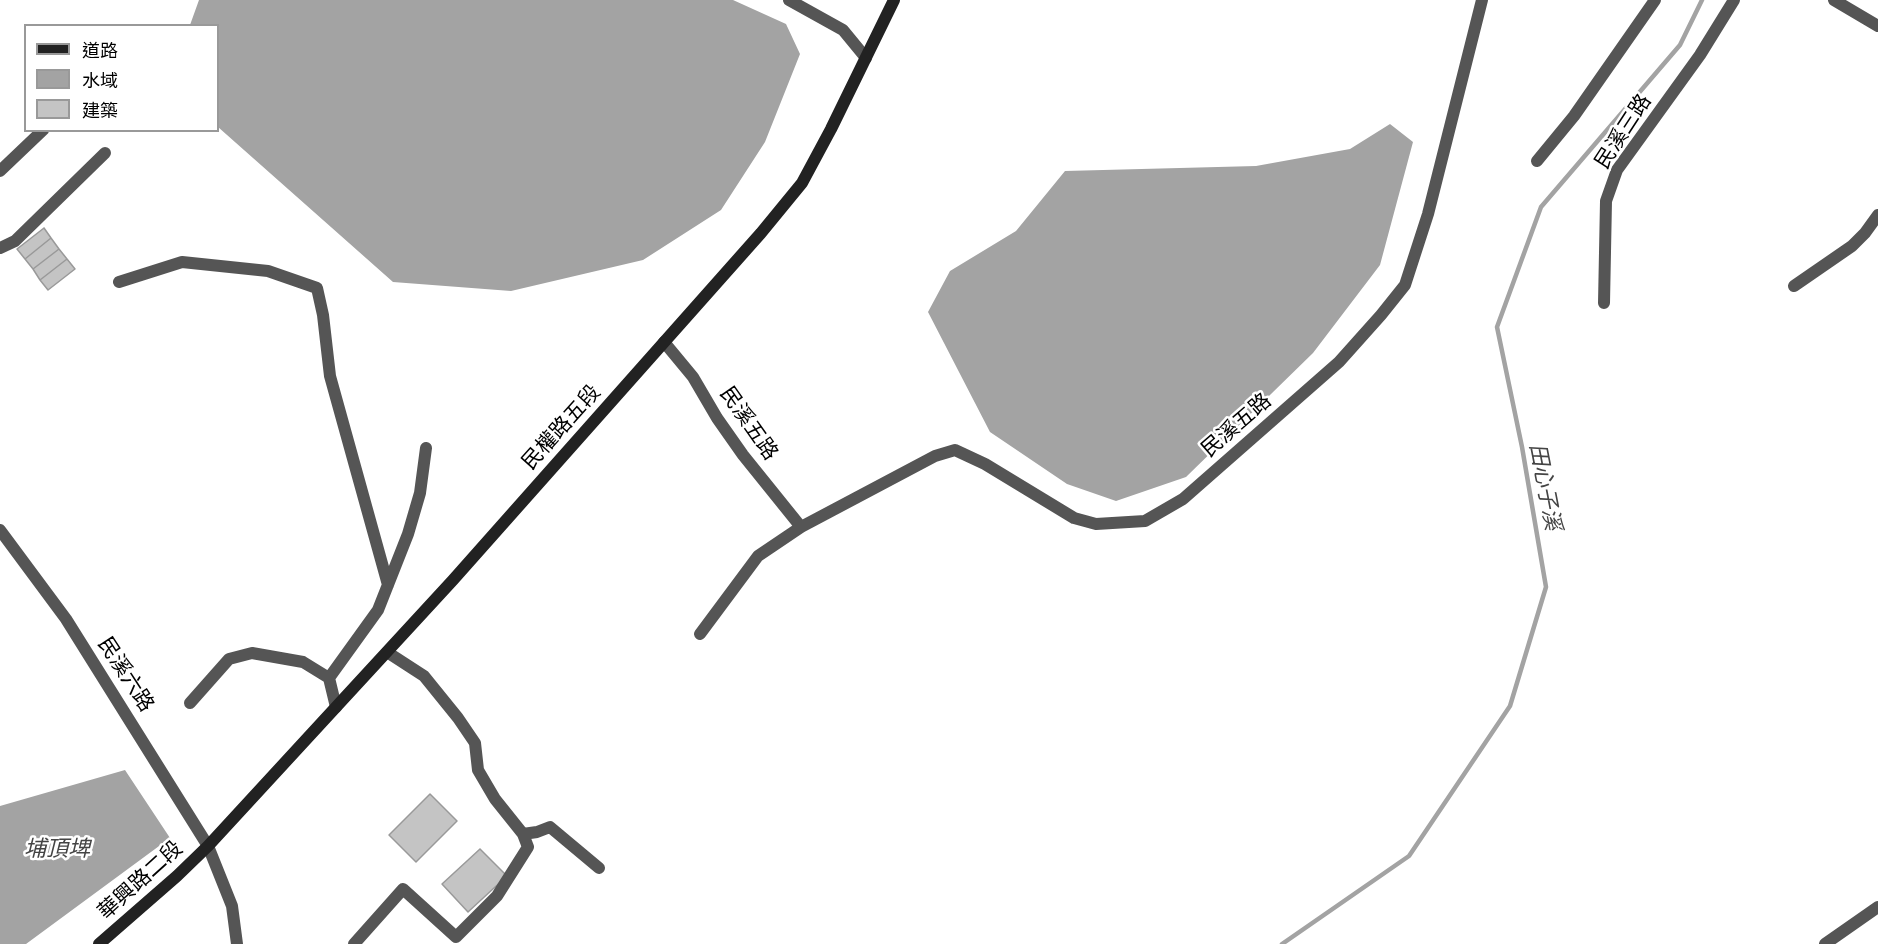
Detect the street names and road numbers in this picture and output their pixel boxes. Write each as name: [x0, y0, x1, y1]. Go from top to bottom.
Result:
street label: 民溪三路: [1591, 90, 1657, 174]
street label: 民權路五段: [518, 381, 606, 475]
street label: 民溪五路: [714, 382, 782, 466]
street label: 民溪五路: [1197, 389, 1277, 463]
street label: 民溪六路: [92, 633, 158, 717]
street label: 華興路二段: [94, 837, 188, 925]

